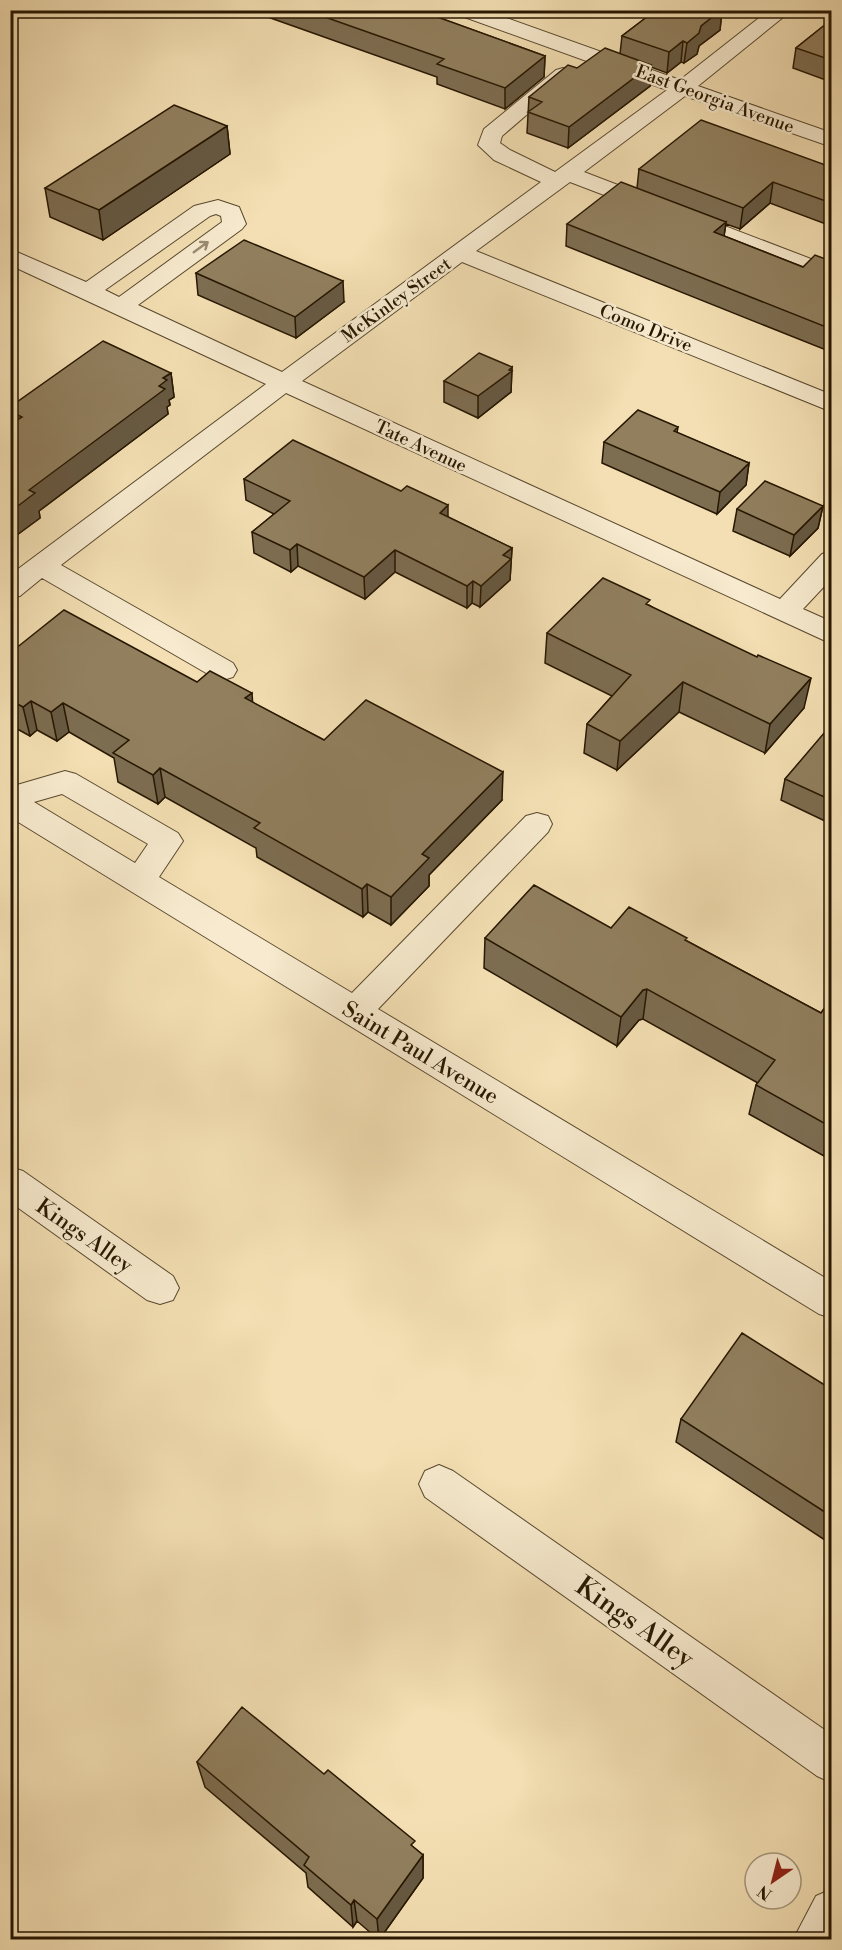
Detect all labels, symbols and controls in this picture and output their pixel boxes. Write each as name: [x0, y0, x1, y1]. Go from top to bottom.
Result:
street label: East Georgia Avenue: [632, 60, 797, 139]
one-way arrow: [192, 241, 208, 254]
street label: McKinley Street: [337, 252, 456, 348]
street label: Como Drive: [596, 299, 696, 357]
street label: Tate Avenue: [371, 415, 471, 478]
street label: Saint Paul Avenue: [337, 996, 503, 1111]
street label: Kings Alley: [31, 1193, 138, 1280]
street label: Kings Alley: [568, 1570, 701, 1677]
north arrow: [743, 1851, 803, 1911]
text: N: [754, 1880, 776, 1904]

